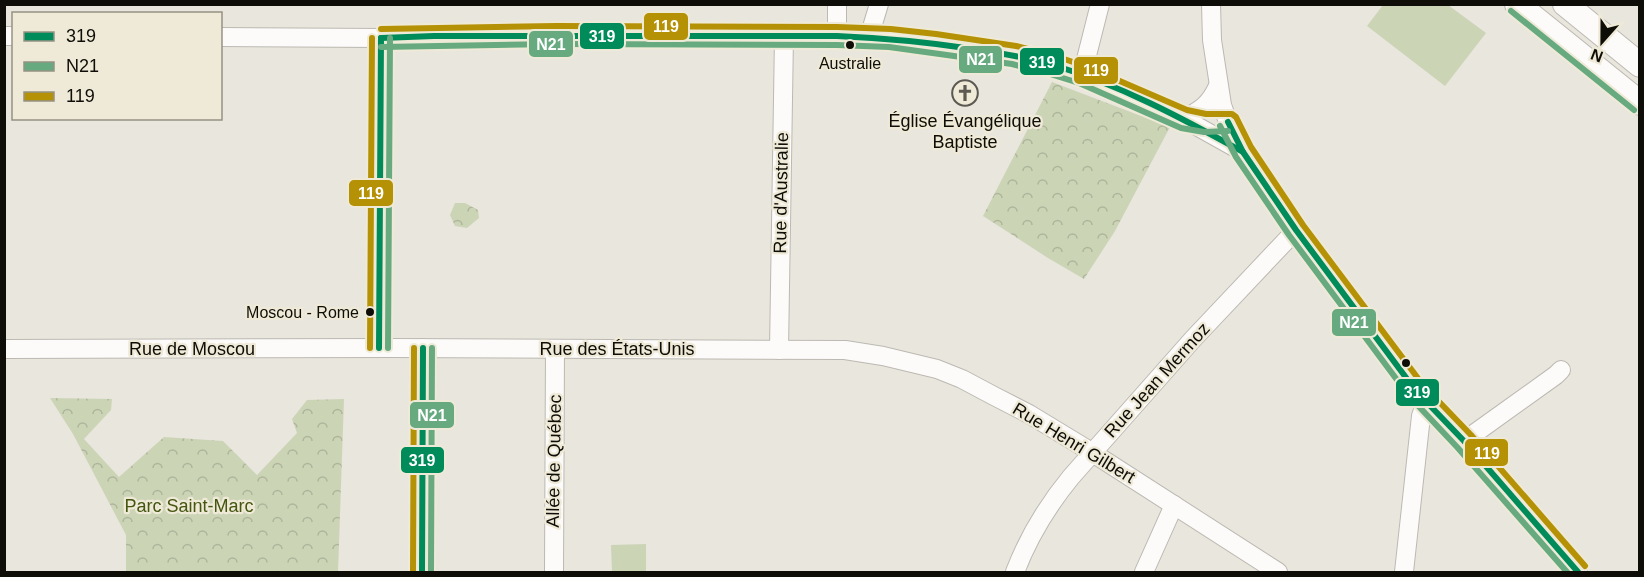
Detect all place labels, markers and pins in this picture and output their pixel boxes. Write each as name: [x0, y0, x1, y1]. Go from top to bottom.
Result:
marker: Australie: [844, 39, 856, 51]
place label: Australie: [819, 55, 881, 72]
church icon: Église Évangélique Baptiste: [950, 78, 980, 108]
place label: Église Évangélique Baptiste: [888, 111, 1042, 152]
place label: Moscou - Rome: [246, 304, 359, 321]
marker: Moscou - Rome: [364, 306, 376, 318]
unlabelled marker: [1400, 357, 1412, 369]

